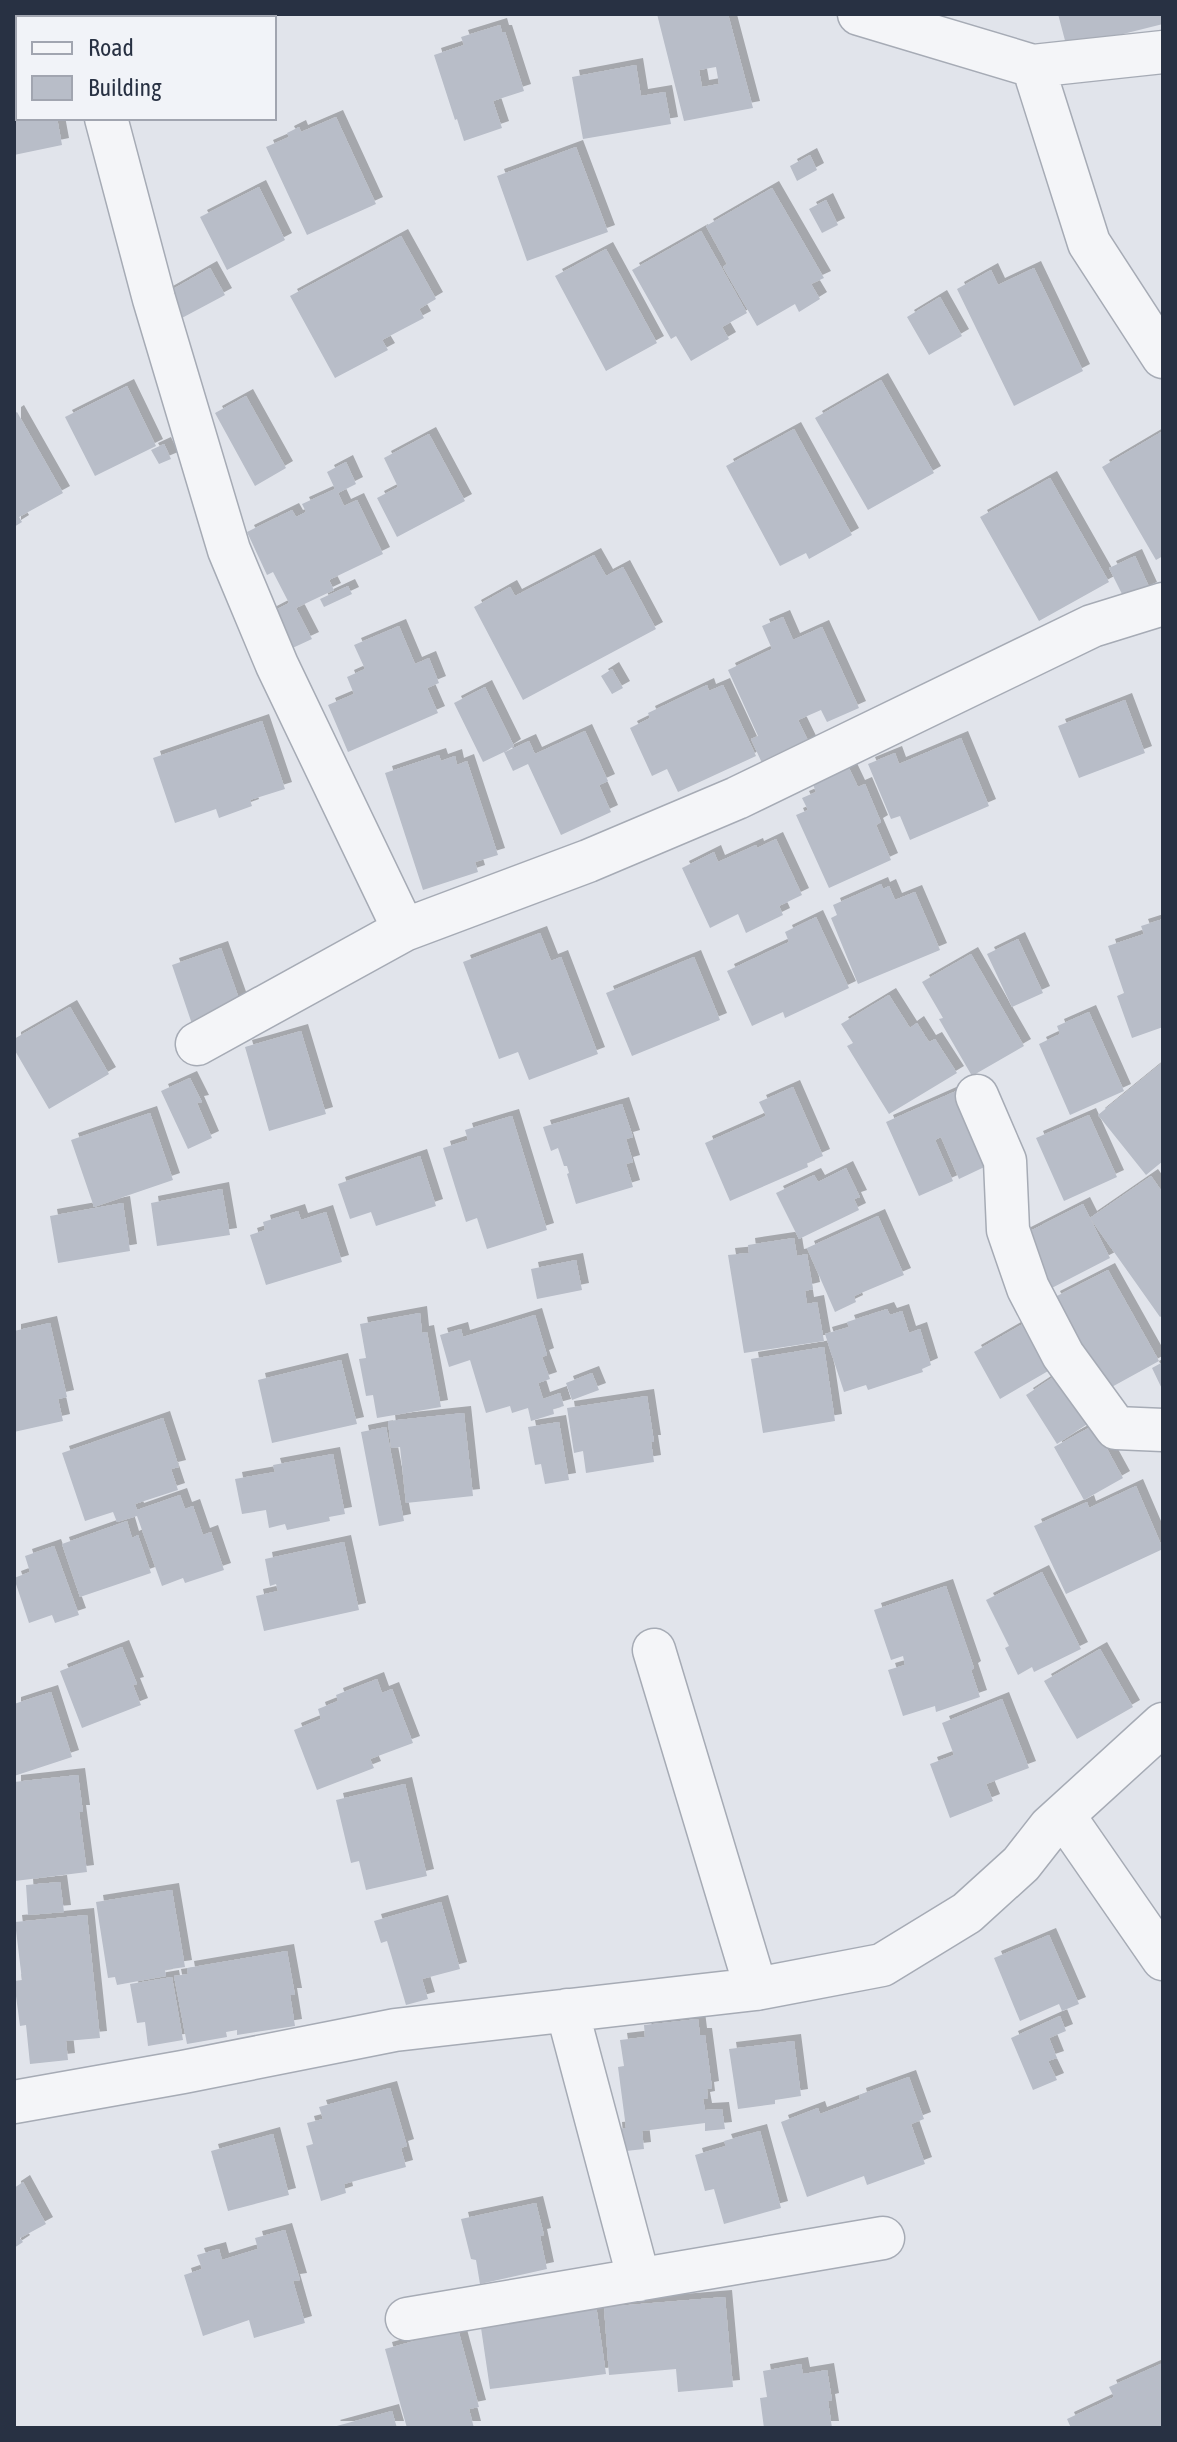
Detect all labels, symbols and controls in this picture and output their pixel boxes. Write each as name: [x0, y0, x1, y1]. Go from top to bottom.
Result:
legend: [16, 16, 276, 120]
text: Road: [88, 34, 134, 61]
text: Building: [88, 74, 162, 101]

